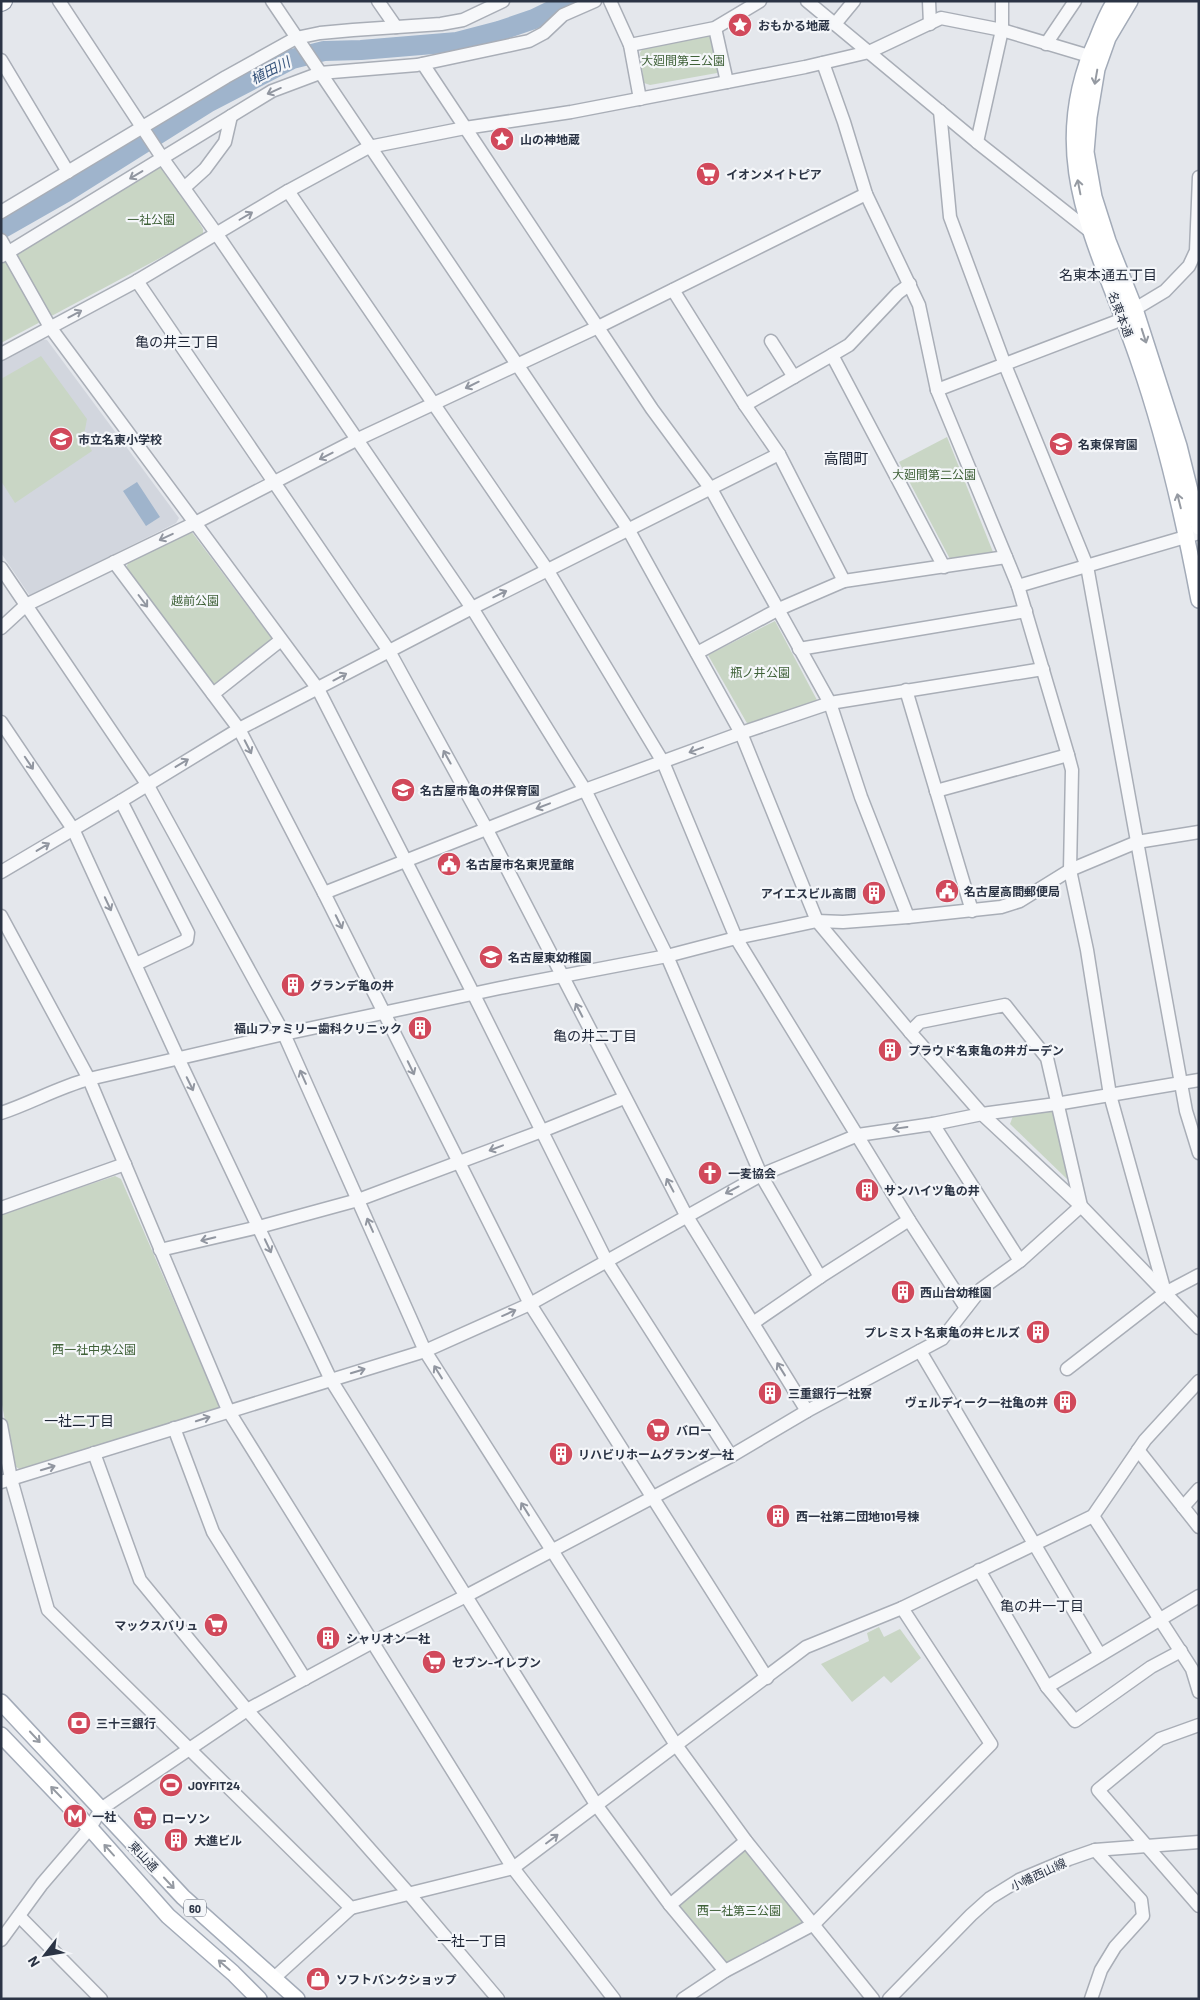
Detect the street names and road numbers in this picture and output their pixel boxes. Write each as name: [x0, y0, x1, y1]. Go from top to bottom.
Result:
street label: 名東本通: [1106, 289, 1136, 339]
street label: 東山通: [127, 1838, 161, 1874]
street label: 小幡西山線: [1008, 1855, 1068, 1893]
road number: 60: [184, 1900, 206, 1916]

